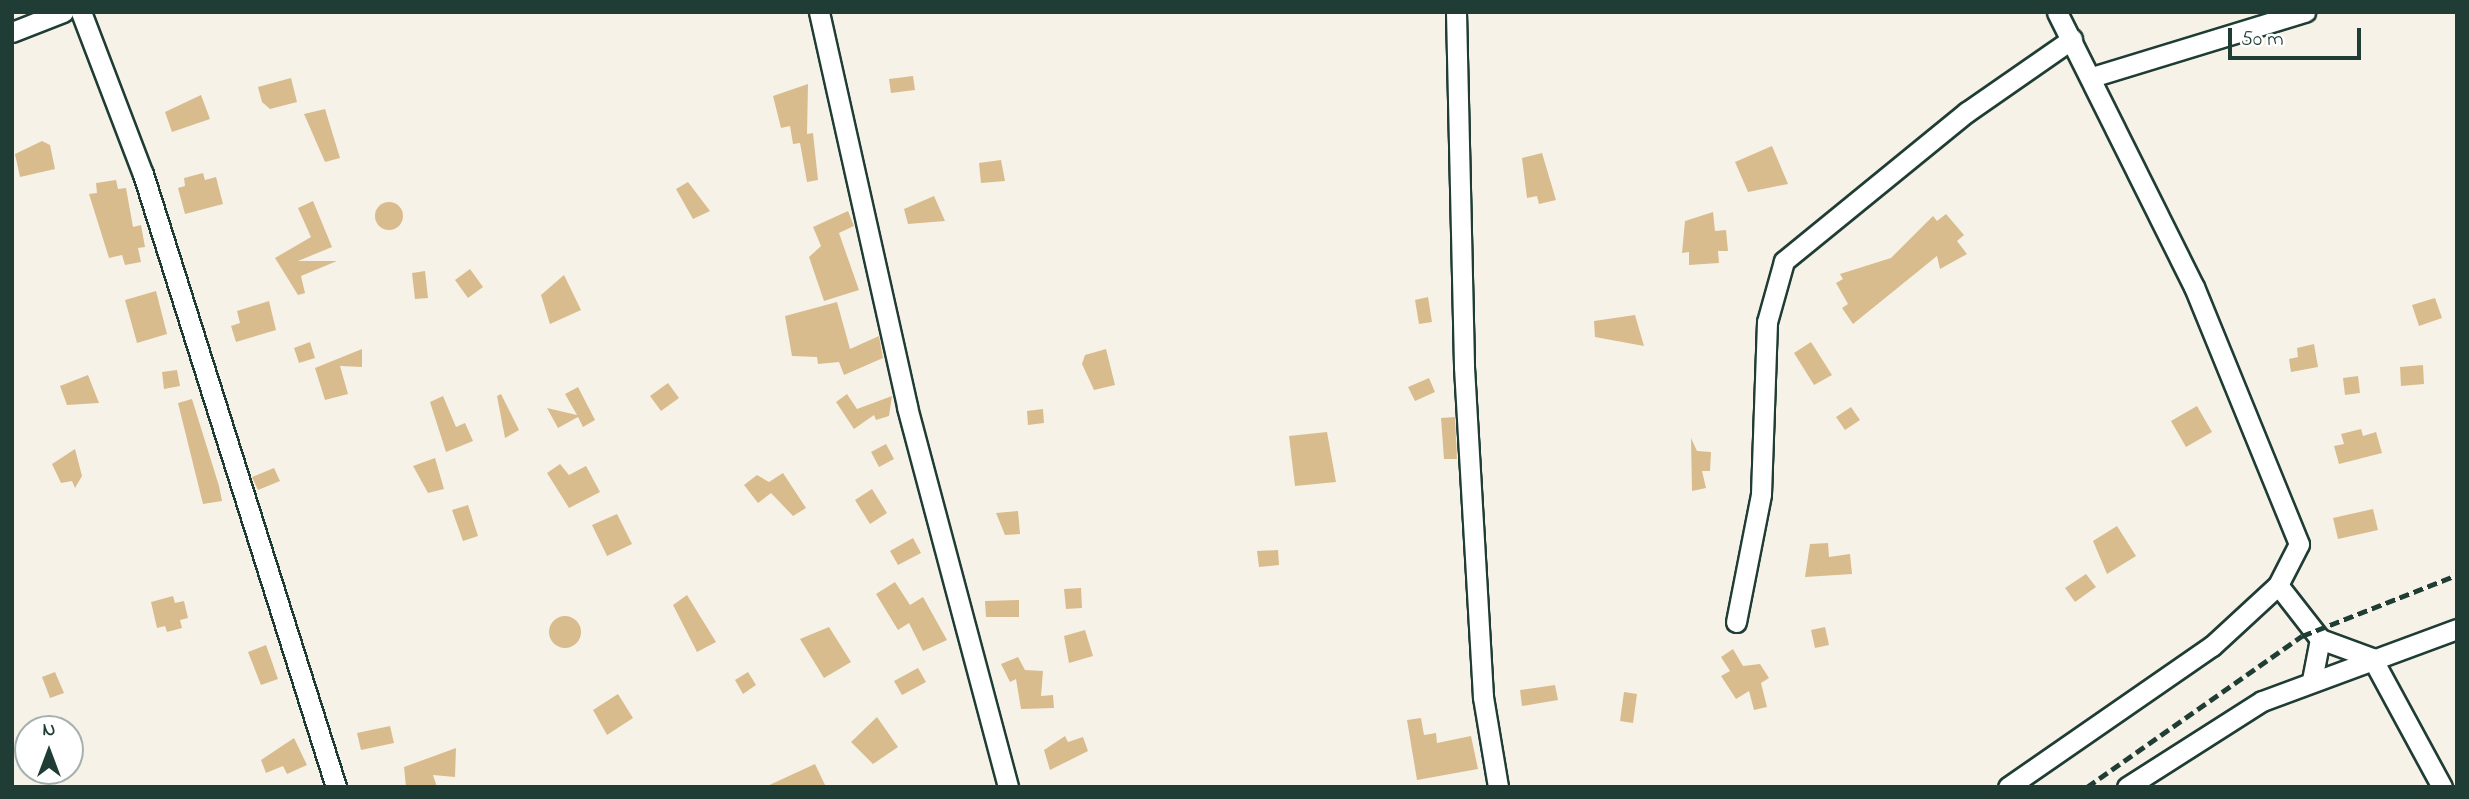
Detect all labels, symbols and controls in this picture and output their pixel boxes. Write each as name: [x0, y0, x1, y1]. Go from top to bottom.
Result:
scale bar: [2231, 14, 2364, 58]
text: 50 m: [2241, 25, 2284, 55]
north arrow: [14, 715, 84, 785]
text: N: [43, 717, 55, 744]

